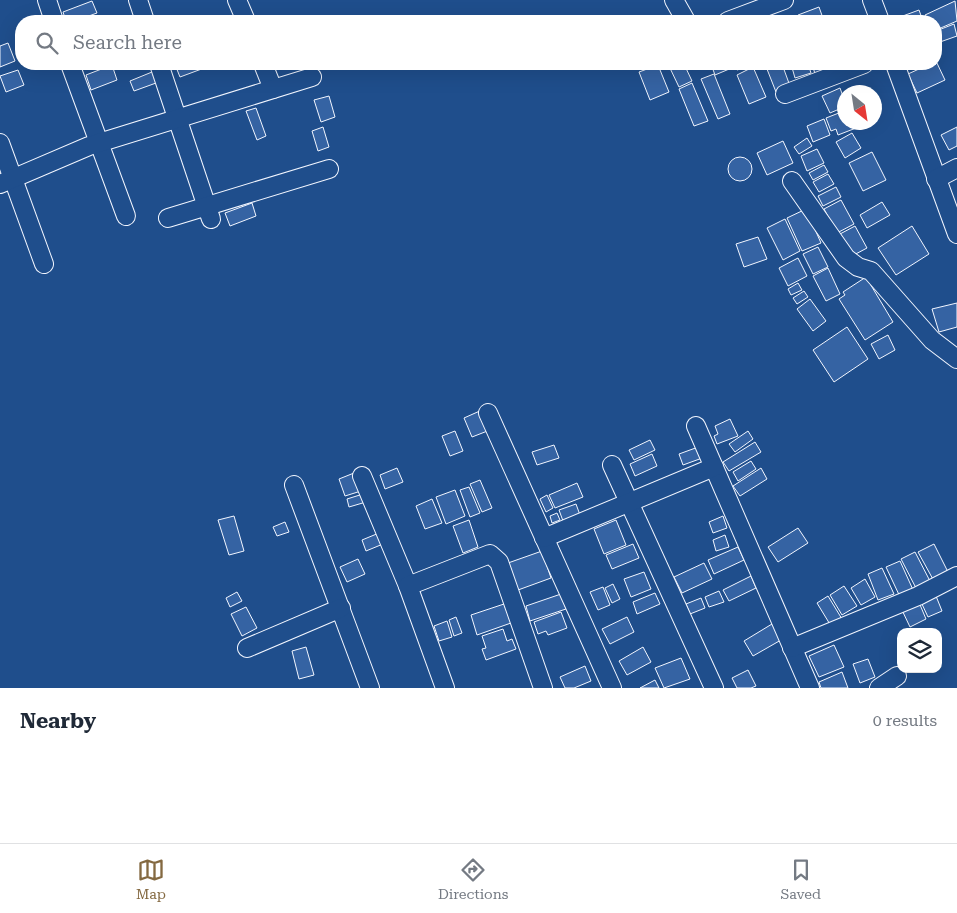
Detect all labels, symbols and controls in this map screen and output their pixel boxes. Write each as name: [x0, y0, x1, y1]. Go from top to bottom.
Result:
search box: [15, 15, 942, 70]
icon: search: [33, 29, 61, 57]
text: Search here: [73, 31, 182, 54]
north arrow: [837, 85, 882, 130]
map controls: [897, 628, 942, 673]
button: layers: [897, 628, 942, 673]
text: Nearby: [20, 709, 96, 733]
text: 0 results: [873, 711, 937, 730]
tab: Map: [136, 856, 166, 902]
tab: Directions: [438, 856, 508, 902]
tab: Saved: [780, 856, 821, 902]

